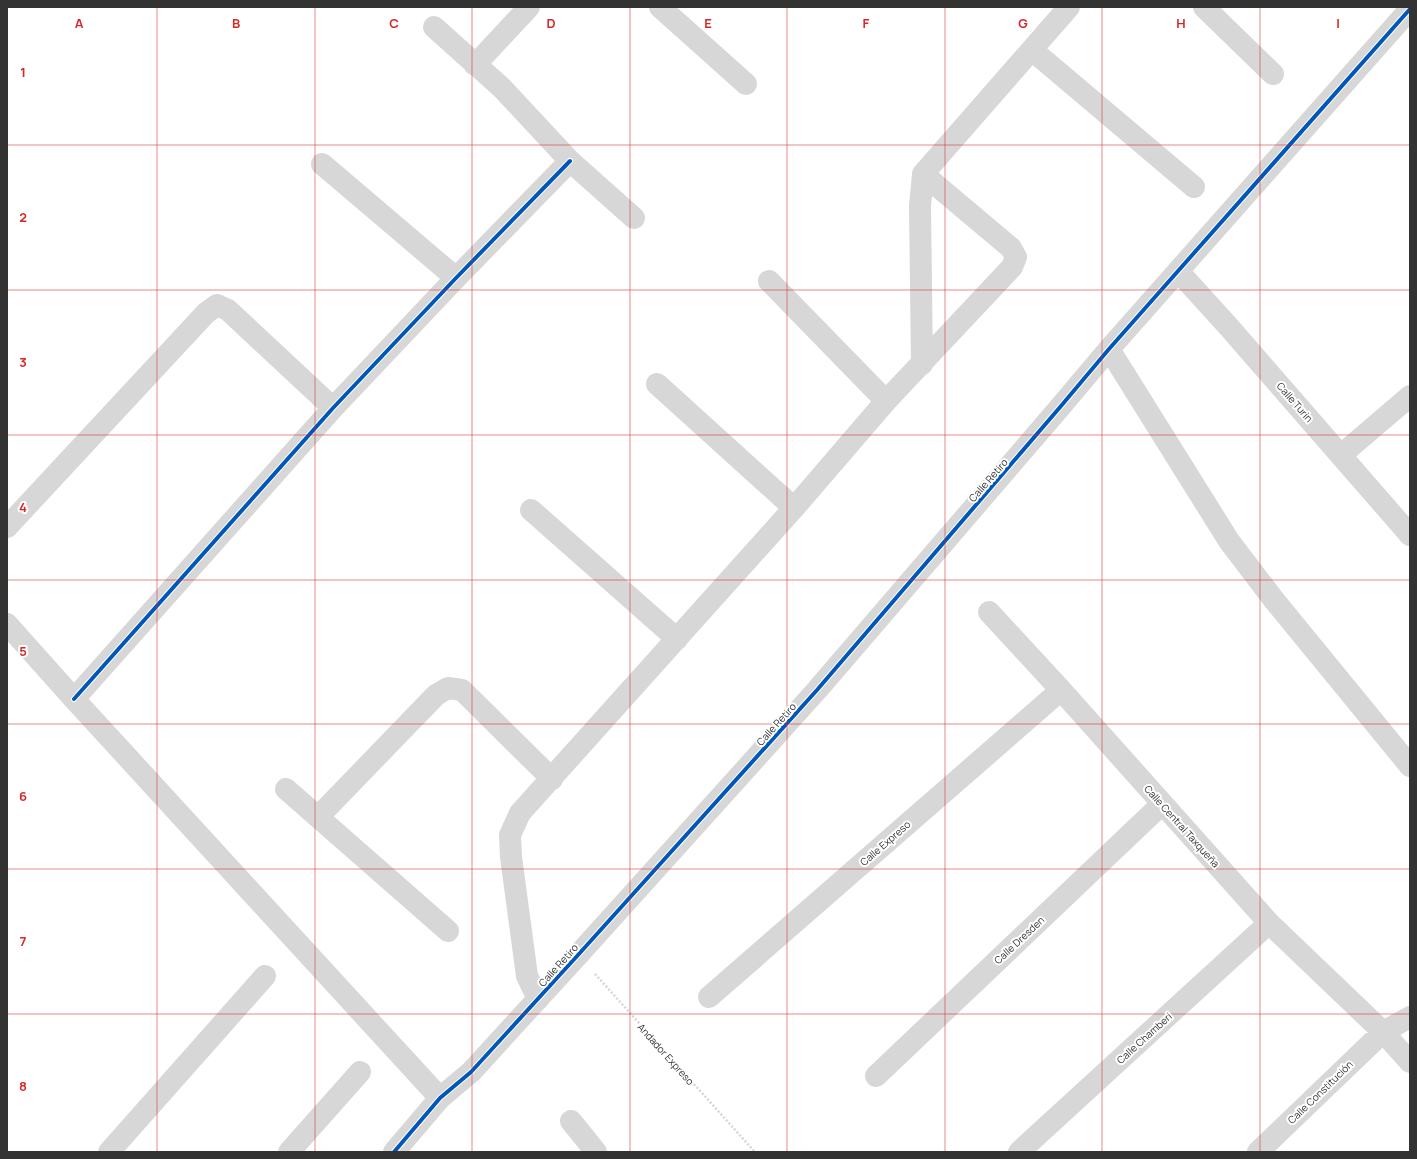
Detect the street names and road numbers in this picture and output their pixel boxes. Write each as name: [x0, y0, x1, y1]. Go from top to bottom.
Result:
street label: Calle Turin: [1274, 379, 1316, 425]
street label: Calle Retiro: [965, 455, 1011, 505]
street label: Calle Retiro: [753, 700, 799, 748]
street label: Calle Central Taxqueña: [1141, 782, 1223, 870]
street label: Calle Expreso: [857, 817, 913, 869]
street label: Calle Dresden: [991, 913, 1047, 967]
street label: Calle Retiro: [535, 941, 581, 989]
street label: Calle Chamberi: [1113, 1009, 1175, 1067]
street label: Andador Expreso: [635, 1020, 698, 1088]
street label: Calle Constitución: [1284, 1057, 1356, 1127]

